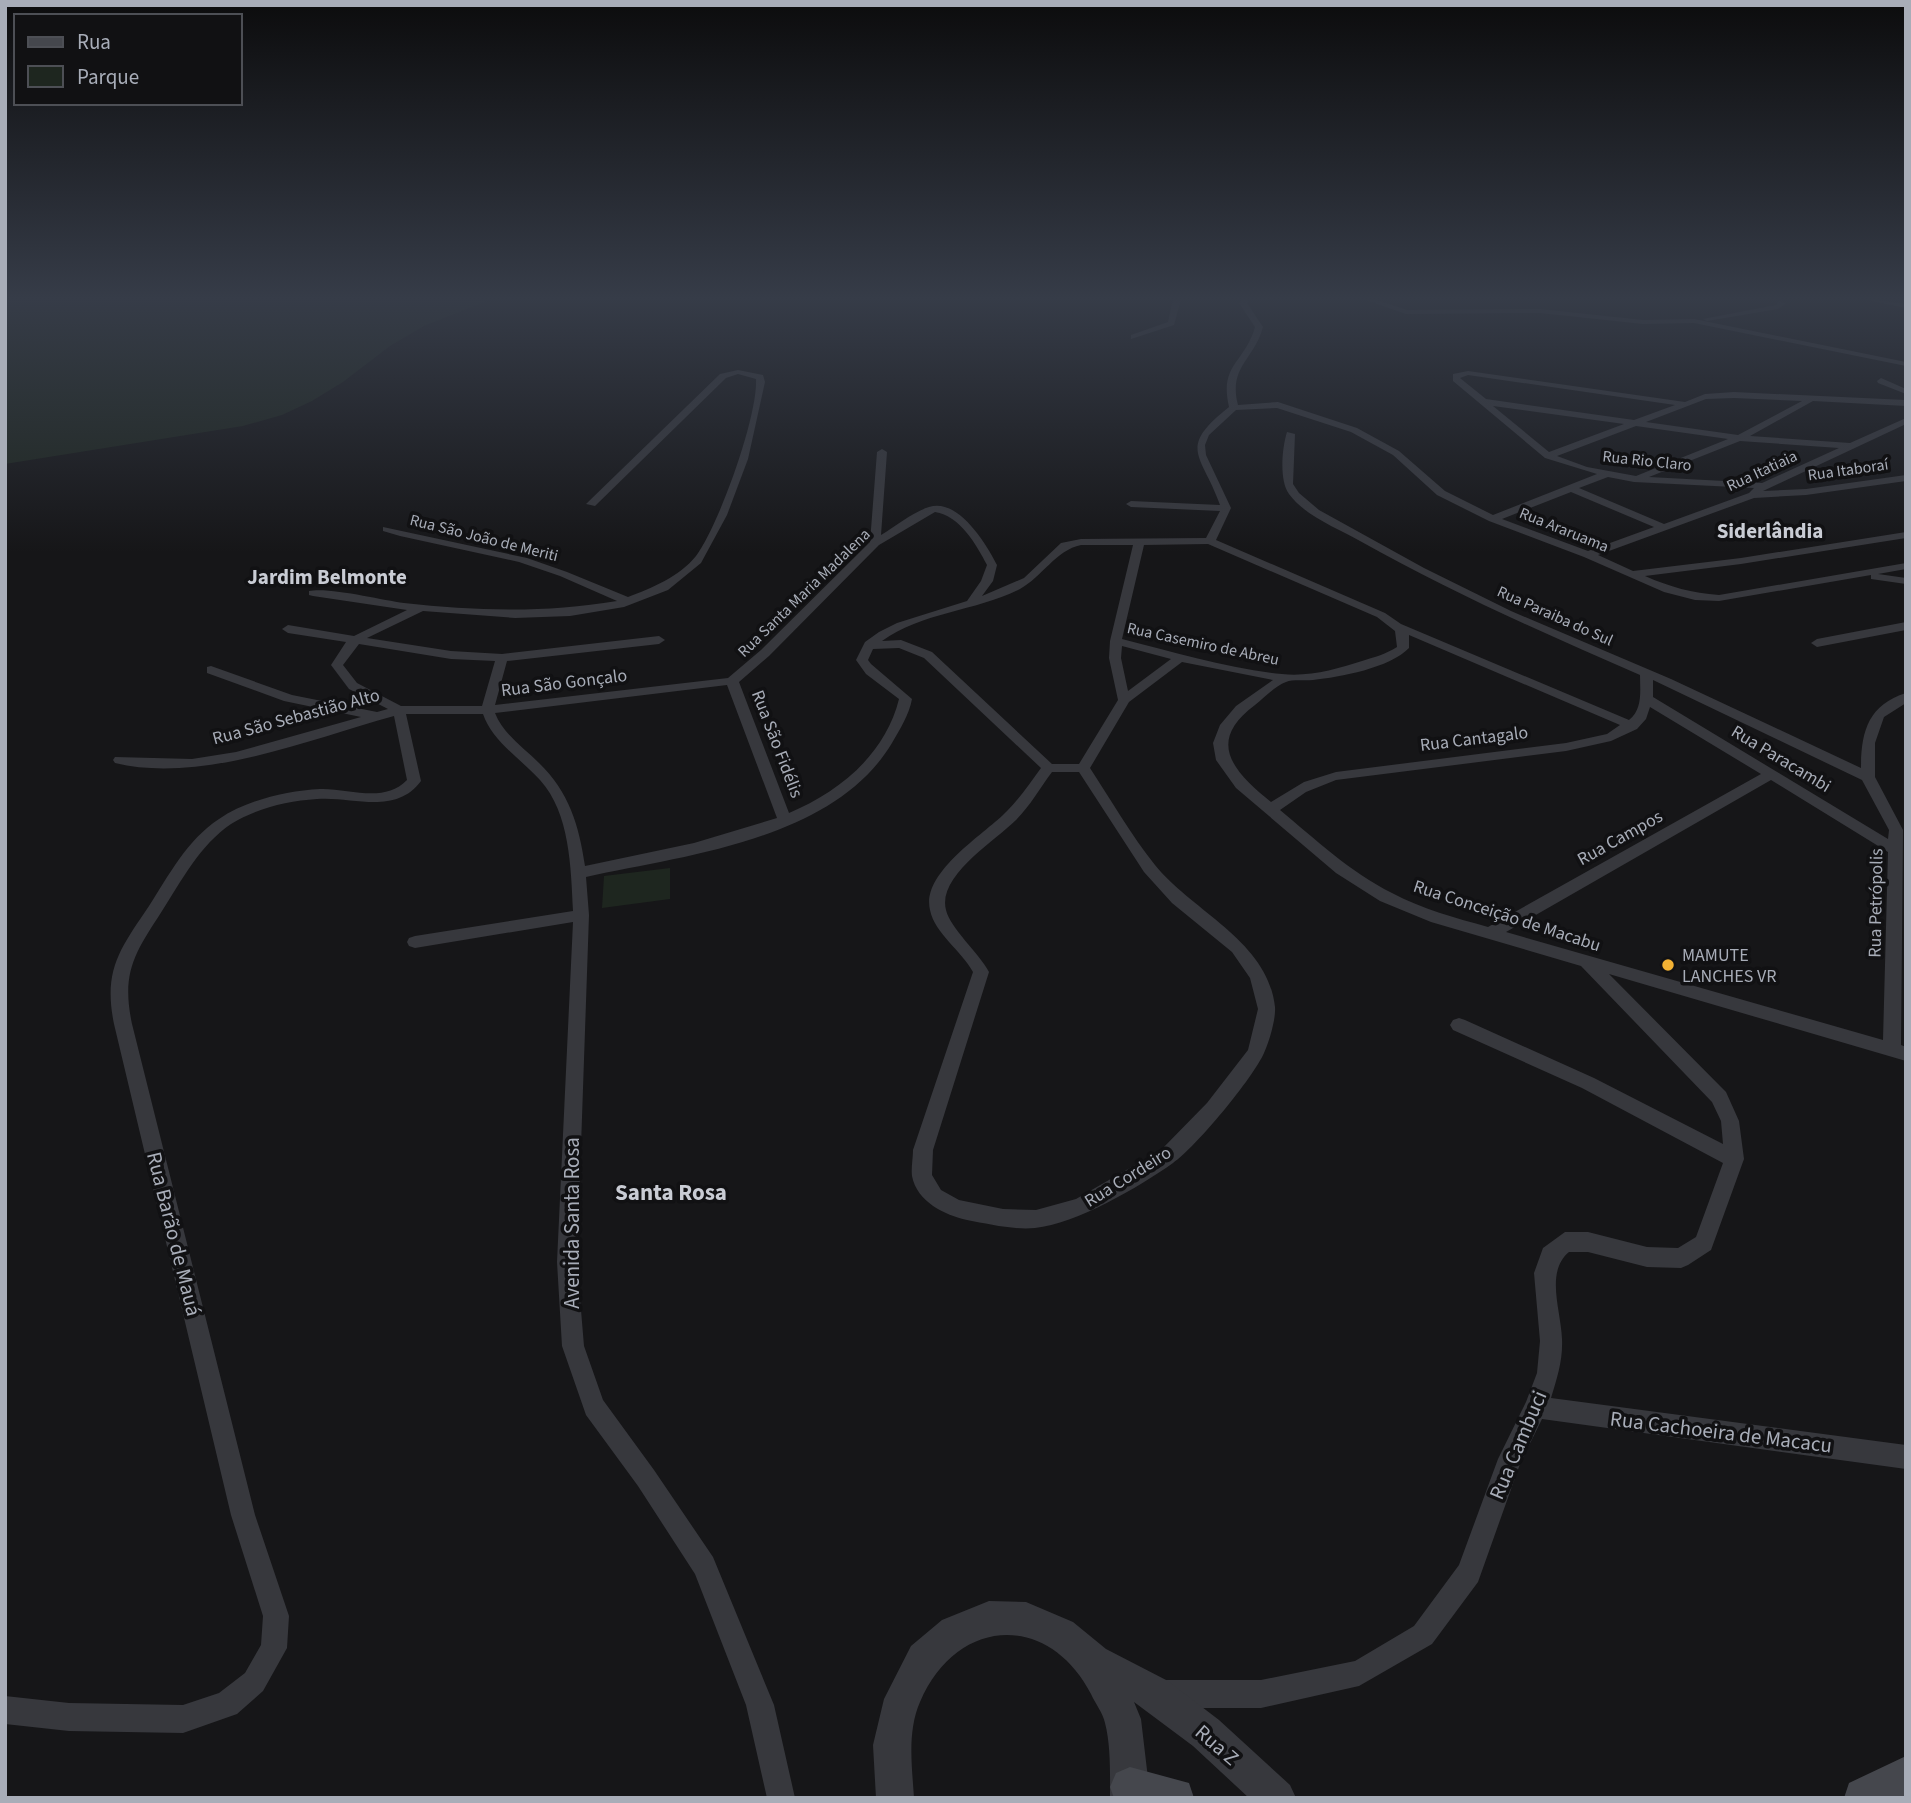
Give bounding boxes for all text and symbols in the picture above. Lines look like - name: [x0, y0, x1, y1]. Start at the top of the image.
- legend: [14, 14, 242, 105]
- text: Rua: [77, 27, 111, 57]
- text: Parque: [77, 62, 139, 92]
- street label: Rua Rio Claro: [1601, 445, 1693, 477]
- street label: Rua Itatiaia: [1723, 445, 1801, 497]
- street label: Rua Itaboraí: [1806, 453, 1891, 487]
- street label: Rua Araruama: [1516, 502, 1612, 558]
- street label: Rua São João de Meriti: [408, 509, 560, 567]
- district label: Siderlândia: [1717, 516, 1823, 546]
- street label: Rua Santa Maria Madalena: [733, 524, 875, 662]
- district label: Jardim Belmonte: [247, 562, 407, 592]
- street label: Rua Paraiba do Sul: [1494, 581, 1616, 651]
- street label: Rua Casemiro de Abreu: [1125, 617, 1281, 671]
- street label: Rua São Gonçalo: [499, 663, 629, 703]
- street label: Rua São Sebastião Alto: [210, 683, 382, 751]
- street label: Rua São Fidélis: [745, 687, 809, 801]
- street label: Rua Paracambi: [1726, 719, 1836, 799]
- street label: Rua Cantagalo: [1418, 720, 1530, 758]
- street label: Rua Campos: [1573, 804, 1667, 872]
- street label: Rua Petrópolis: [1863, 848, 1889, 958]
- street label: Rua Conceição de Macabu: [1410, 874, 1604, 958]
- place label: MAMUTE LANCHES VR: [1682, 943, 1776, 989]
- marker: MAMUTE LANCHES VR: [1660, 957, 1676, 973]
- street label: Avenida Santa Rosa: [557, 1137, 587, 1309]
- street label: Rua Cordeiro: [1080, 1140, 1176, 1214]
- street label: Rua Barão de Mauá: [139, 1149, 209, 1319]
- district label: Santa Rosa: [615, 1176, 727, 1209]
- street label: Rua Cambuci: [1482, 1386, 1554, 1504]
- street label: Rua Cachoeira de Macacu: [1608, 1404, 1834, 1460]
- street label: Rua Z: [1188, 1717, 1246, 1773]

